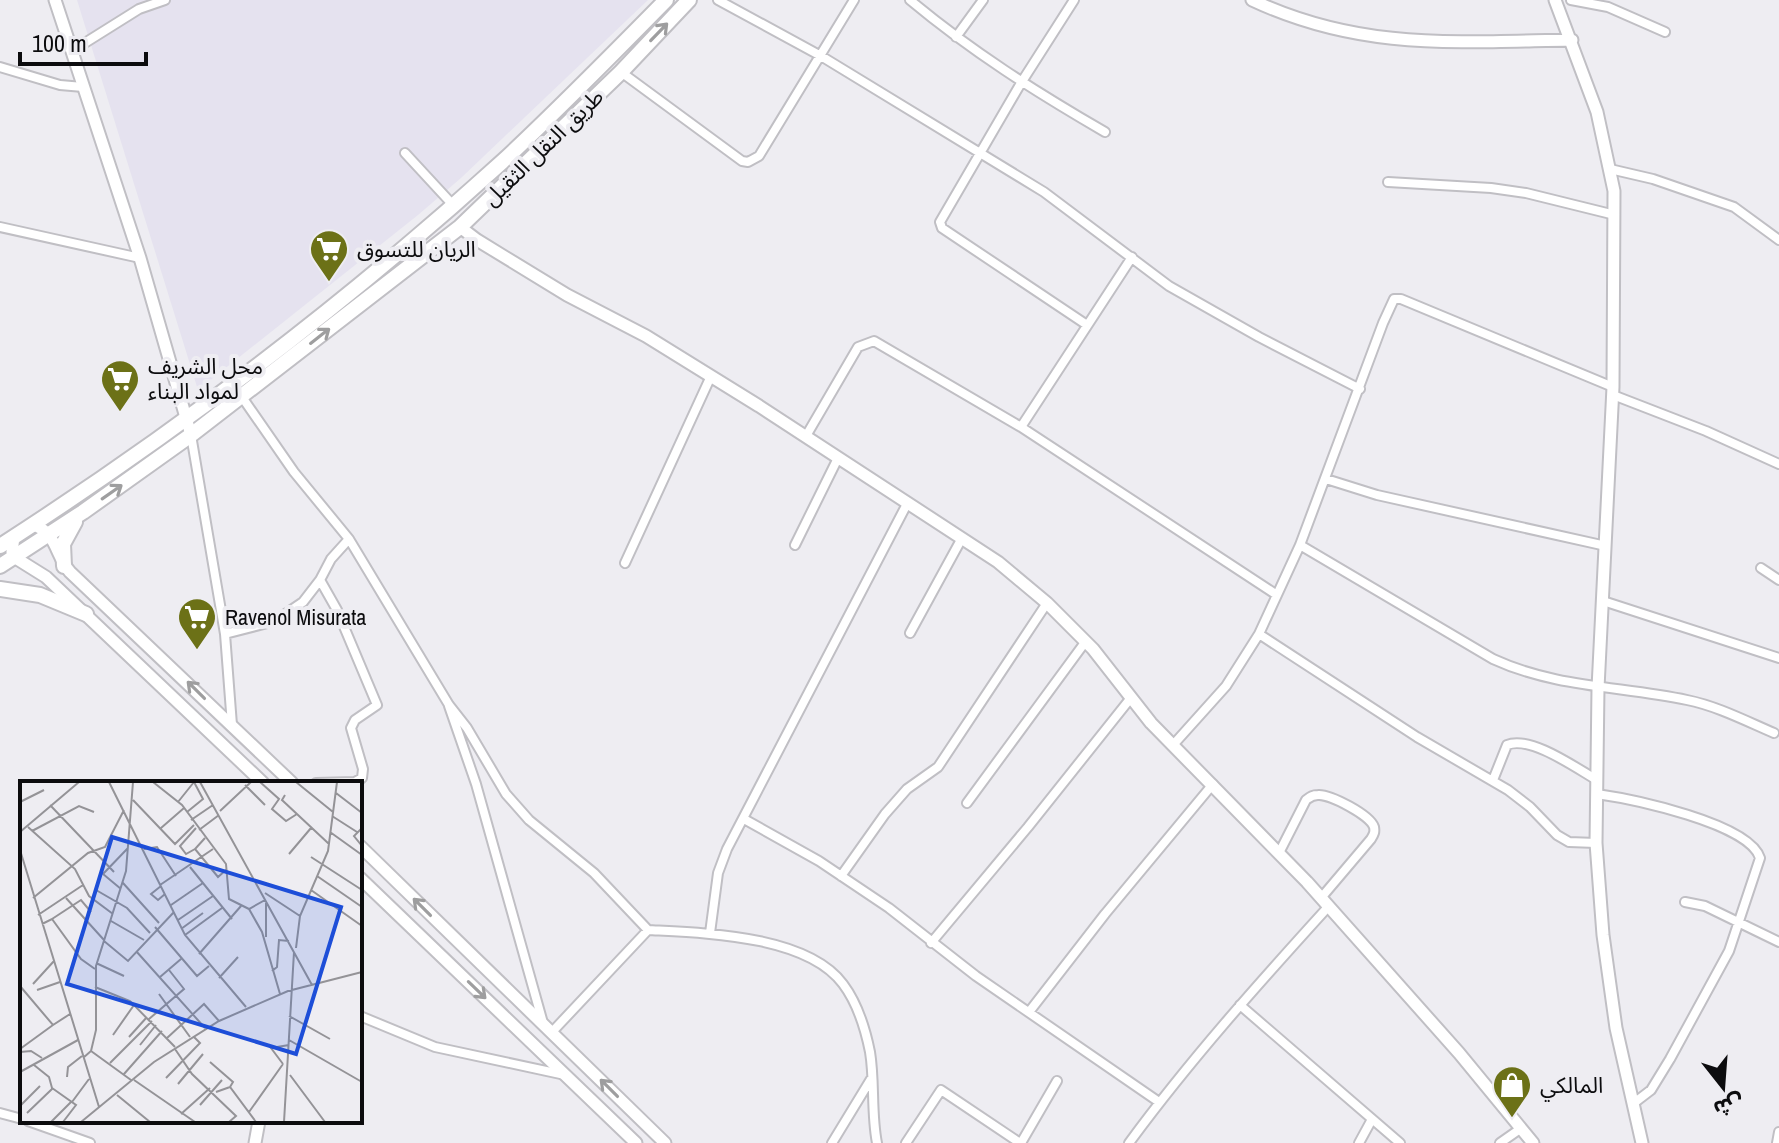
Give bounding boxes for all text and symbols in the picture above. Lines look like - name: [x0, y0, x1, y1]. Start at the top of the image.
- scale bar: [20, 16, 146, 66]
- one-way arrow: [649, 22, 668, 42]
- text: 100 m: [32, 27, 87, 59]
- street label: طريق النقل الثقيل: [476, 82, 610, 212]
- supermarket icon: الريان للتسوق: [308, 228, 350, 283]
- place label: الريان للتسوق: [357, 234, 476, 264]
- one-way arrow: [309, 328, 330, 345]
- place label: محل الشريف لمواد البناء: [148, 351, 263, 406]
- supermarket icon: محل الشريف لمواد البناء: [99, 358, 141, 413]
- one-way arrow: [100, 483, 122, 500]
- supermarket icon: Ravenol Misurata: [176, 596, 218, 651]
- place label: Ravenol Misurata: [225, 602, 366, 632]
- one-way arrow: [186, 680, 205, 700]
- inset map: [20, 781, 362, 1123]
- one-way arrow: [412, 898, 432, 917]
- one-way arrow: [467, 981, 487, 1000]
- north arrow: [1683, 1047, 1763, 1127]
- shop icon: المالكي: [1491, 1064, 1533, 1119]
- place label: المالكي: [1540, 1070, 1603, 1102]
- one-way arrow: [600, 1079, 619, 1098]
- text: ش: [1710, 1087, 1748, 1125]

